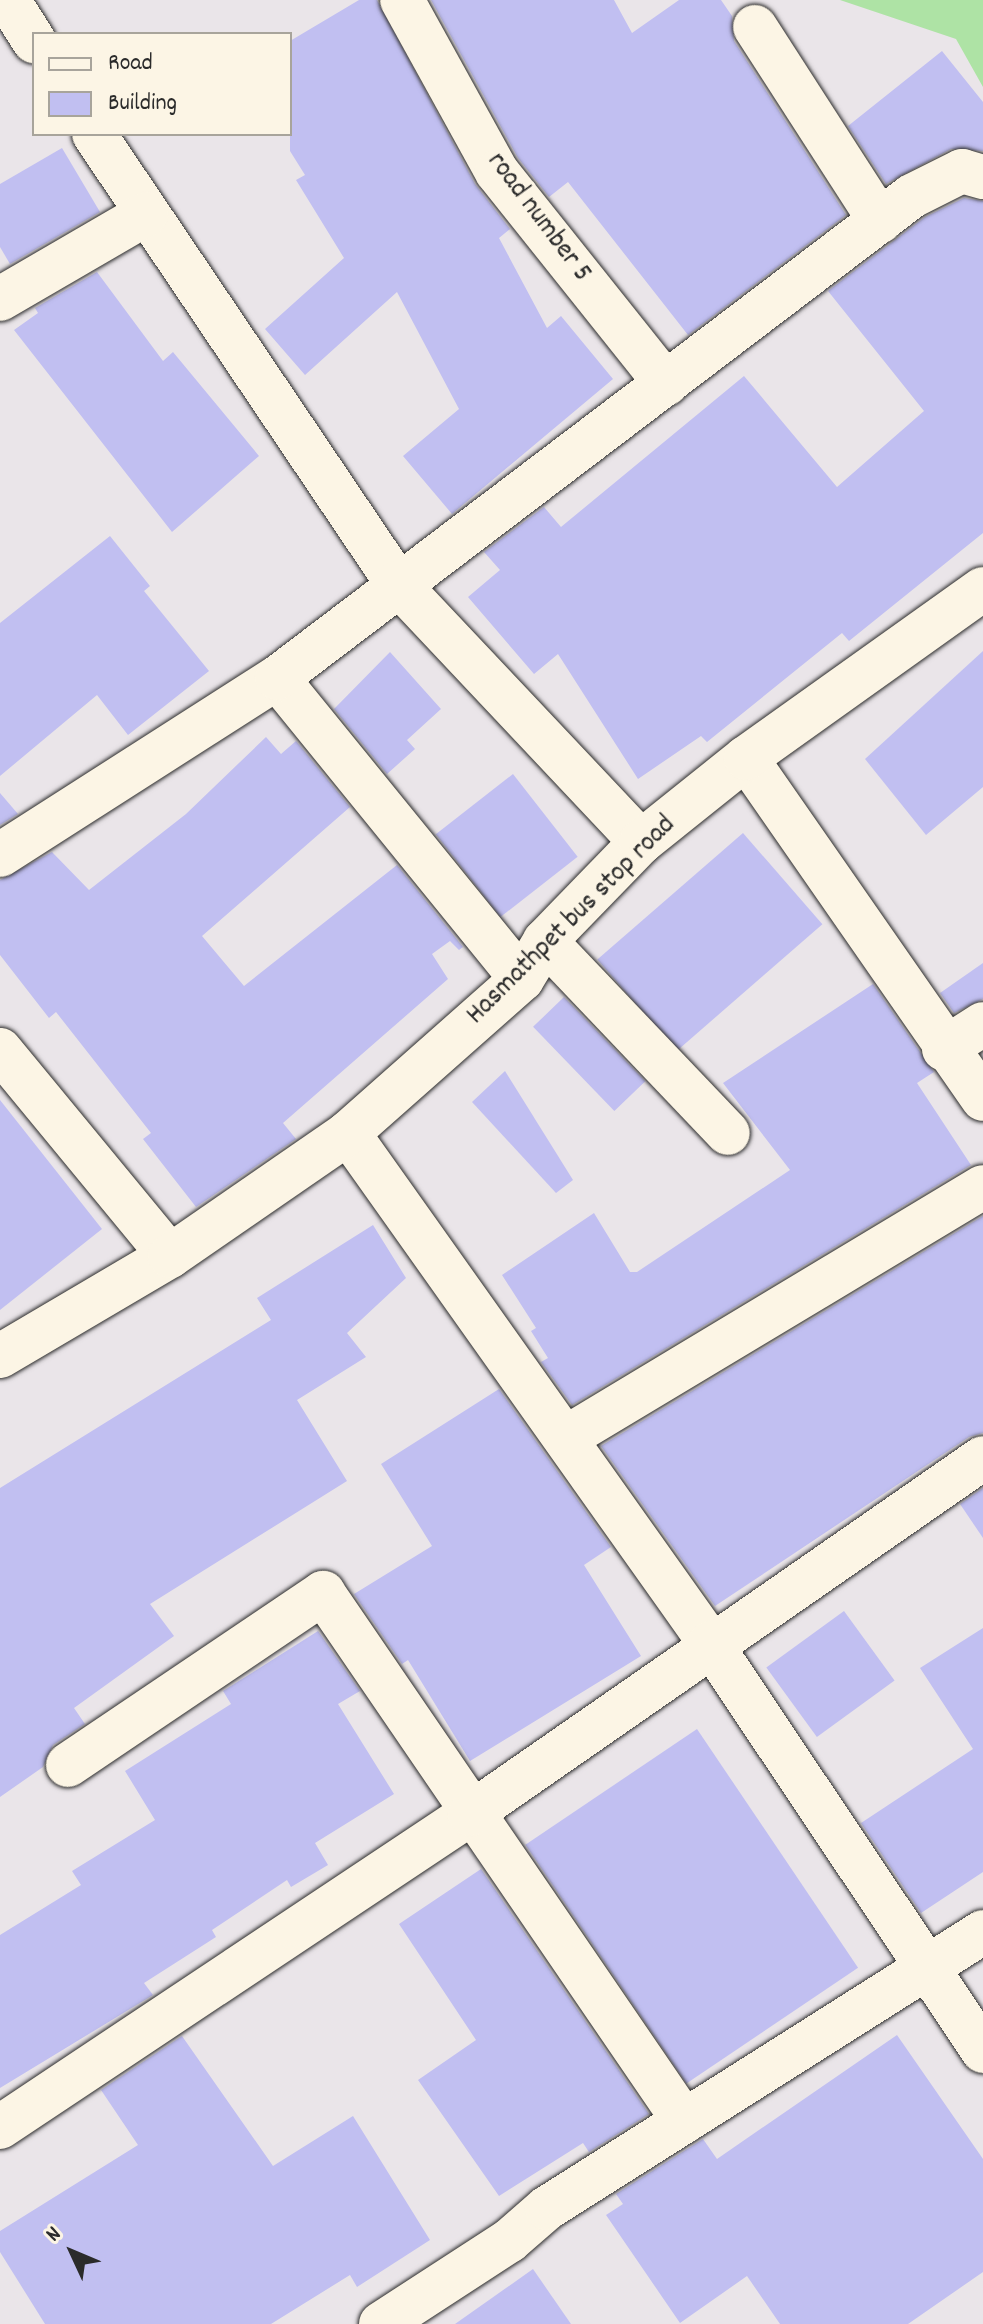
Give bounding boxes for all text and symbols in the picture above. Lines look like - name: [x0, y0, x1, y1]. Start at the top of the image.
- legend: [32, 32, 292, 136]
- text: Road: [108, 47, 153, 81]
- text: Building: [108, 87, 177, 121]
- street label: road number 5: [478, 146, 598, 290]
- street label: Hasmathpet bus stop road: [460, 809, 684, 1033]
- north arrow: [32, 2212, 112, 2292]
- text: N: [39, 2220, 69, 2250]

